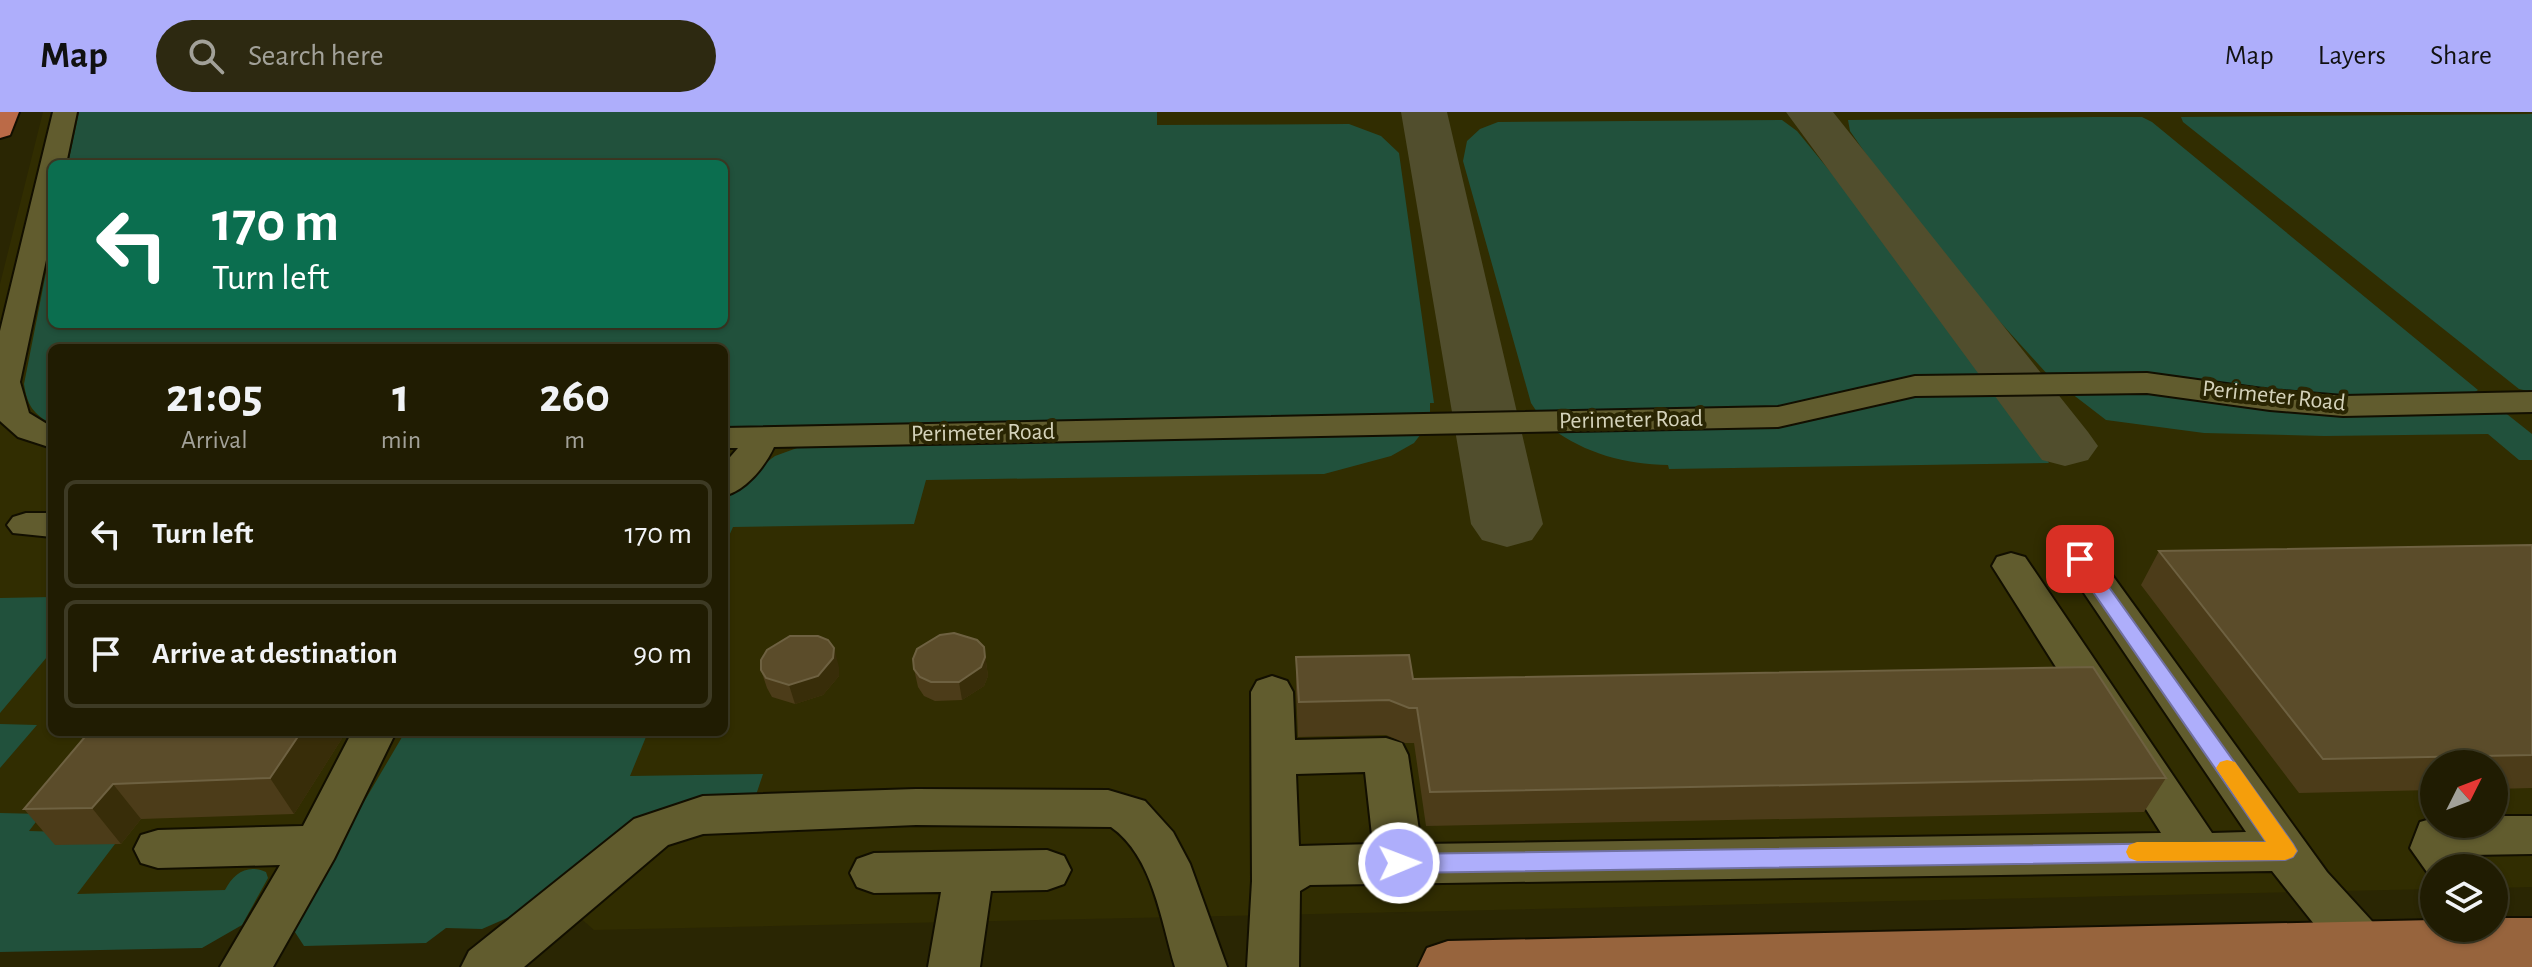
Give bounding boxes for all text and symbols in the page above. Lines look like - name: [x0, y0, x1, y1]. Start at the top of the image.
- search box: [156, 20, 716, 92]
- icon: search: [184, 34, 228, 78]
- text: Map: [40, 37, 108, 75]
- text: Search here: [248, 41, 384, 71]
- text: Map: [2225, 42, 2274, 70]
- text: Layers: [2318, 42, 2386, 70]
- text: Share: [2430, 42, 2492, 70]
- icon: left: [80, 192, 184, 296]
- text: 170 m: [212, 195, 339, 251]
- text: Turn left: [212, 260, 329, 296]
- text: 21:05: [166, 373, 263, 421]
- text: 1: [392, 373, 410, 421]
- text: 260: [539, 373, 610, 421]
- street label: Perimeter Road: [2201, 377, 2347, 415]
- street label: Perimeter Road: [1559, 407, 1703, 433]
- street label: Perimeter Road: [911, 420, 1055, 446]
- text: Arrival: [181, 427, 248, 453]
- text: min: [381, 427, 421, 453]
- text: m: [564, 427, 585, 453]
- icon: left: [84, 512, 128, 556]
- text: Turn left: [152, 519, 253, 549]
- text: 170 m: [624, 519, 692, 549]
- pin: [2046, 525, 2114, 593]
- icon: arrive: [2058, 537, 2102, 581]
- icon: arrive: [84, 632, 128, 676]
- text: Arrive at destination: [152, 639, 398, 669]
- text: 90 m: [633, 639, 692, 669]
- north arrow: [2420, 750, 2508, 838]
- map controls: [2420, 750, 2508, 942]
- position arrow: [1357, 821, 1441, 905]
- button: layers: [2420, 854, 2508, 942]

